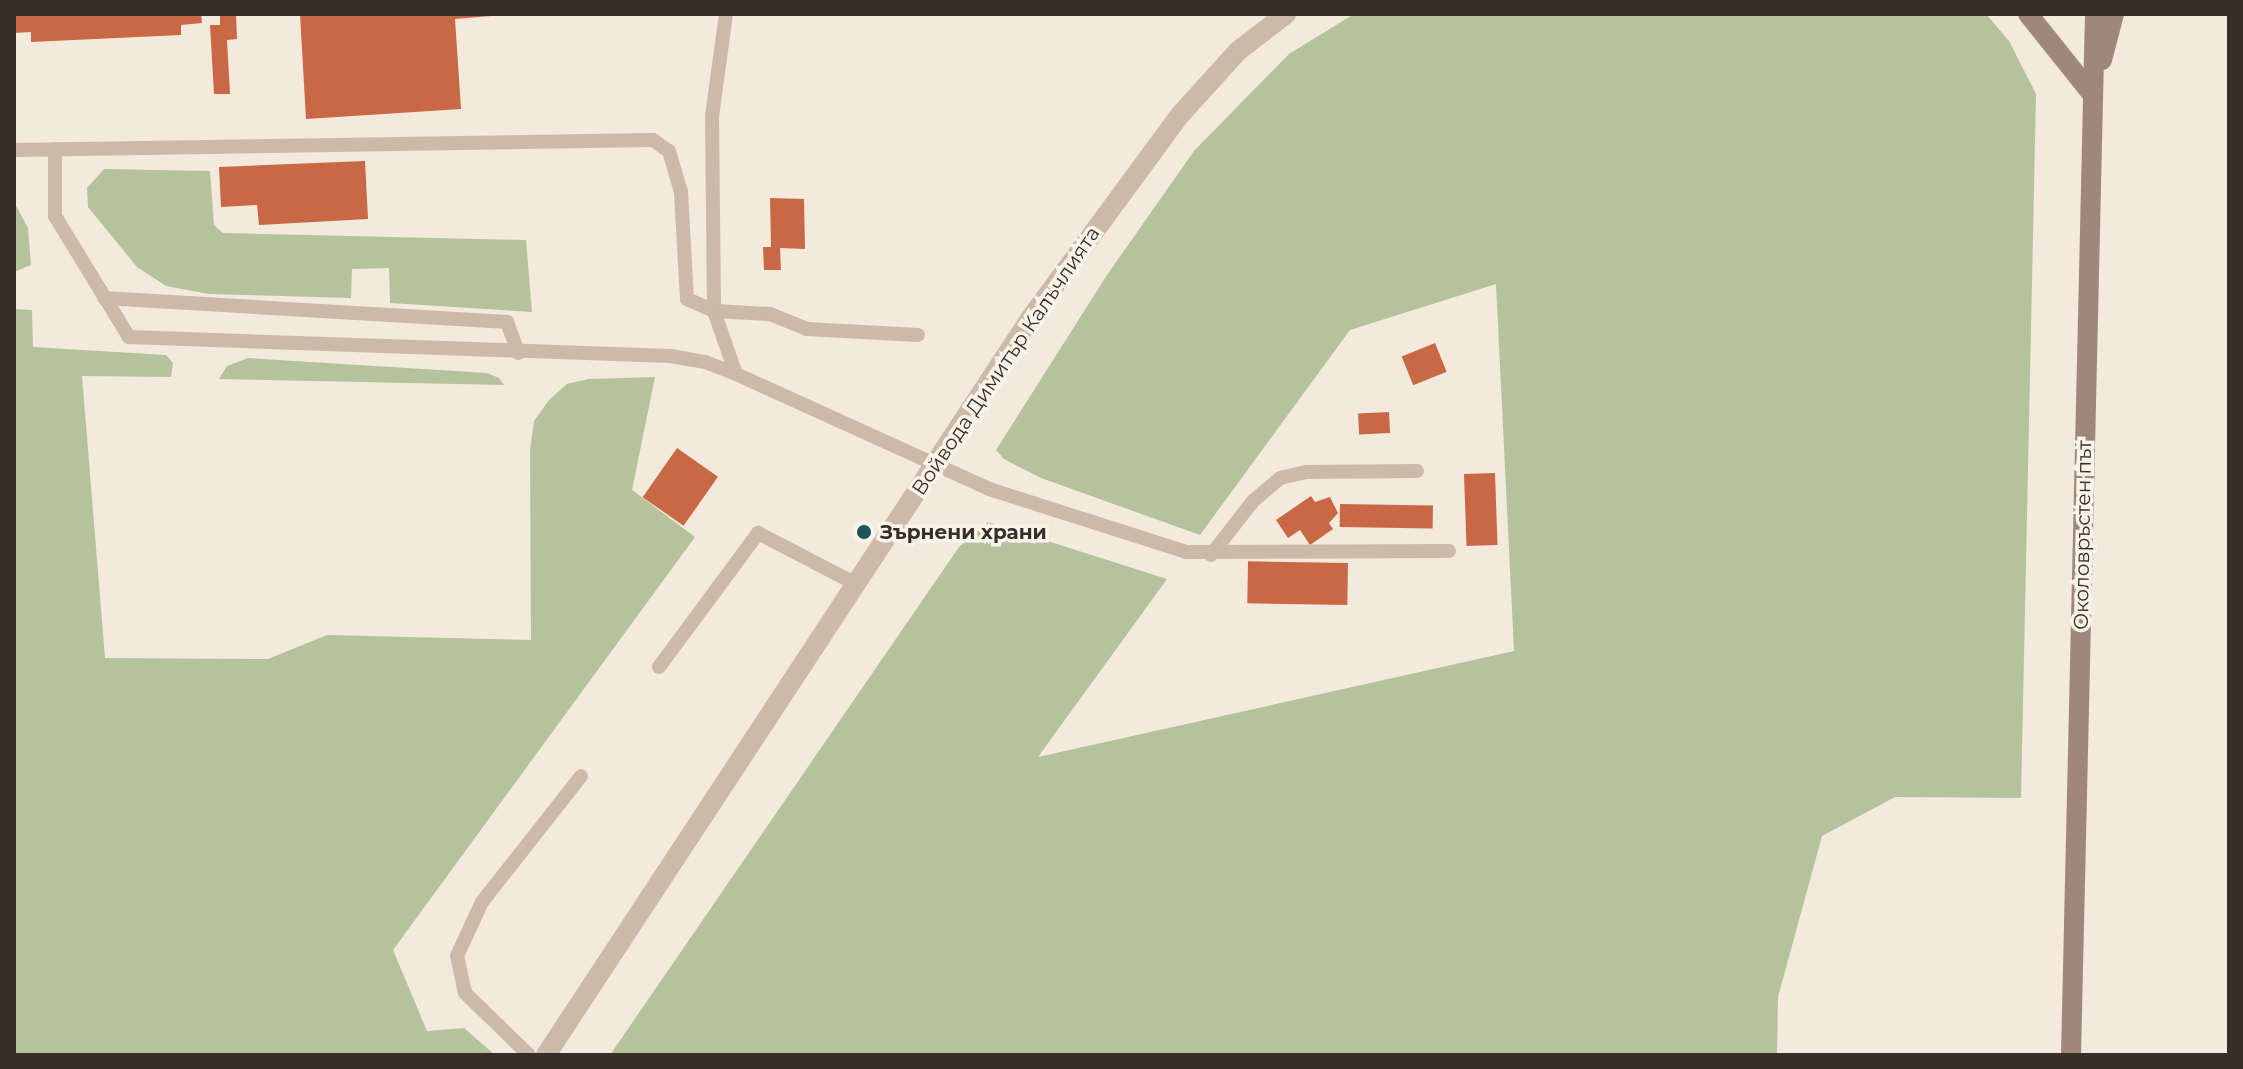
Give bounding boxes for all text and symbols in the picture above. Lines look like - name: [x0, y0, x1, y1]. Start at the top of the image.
- street label: Войвода Димитър Калъчлията: [907, 222, 1105, 500]
- street label: Околовръстен път: [2069, 440, 2097, 630]
- place label: Зърнени храни: [880, 520, 1047, 544]
- marker: Зърнени храни: [855, 523, 873, 541]

